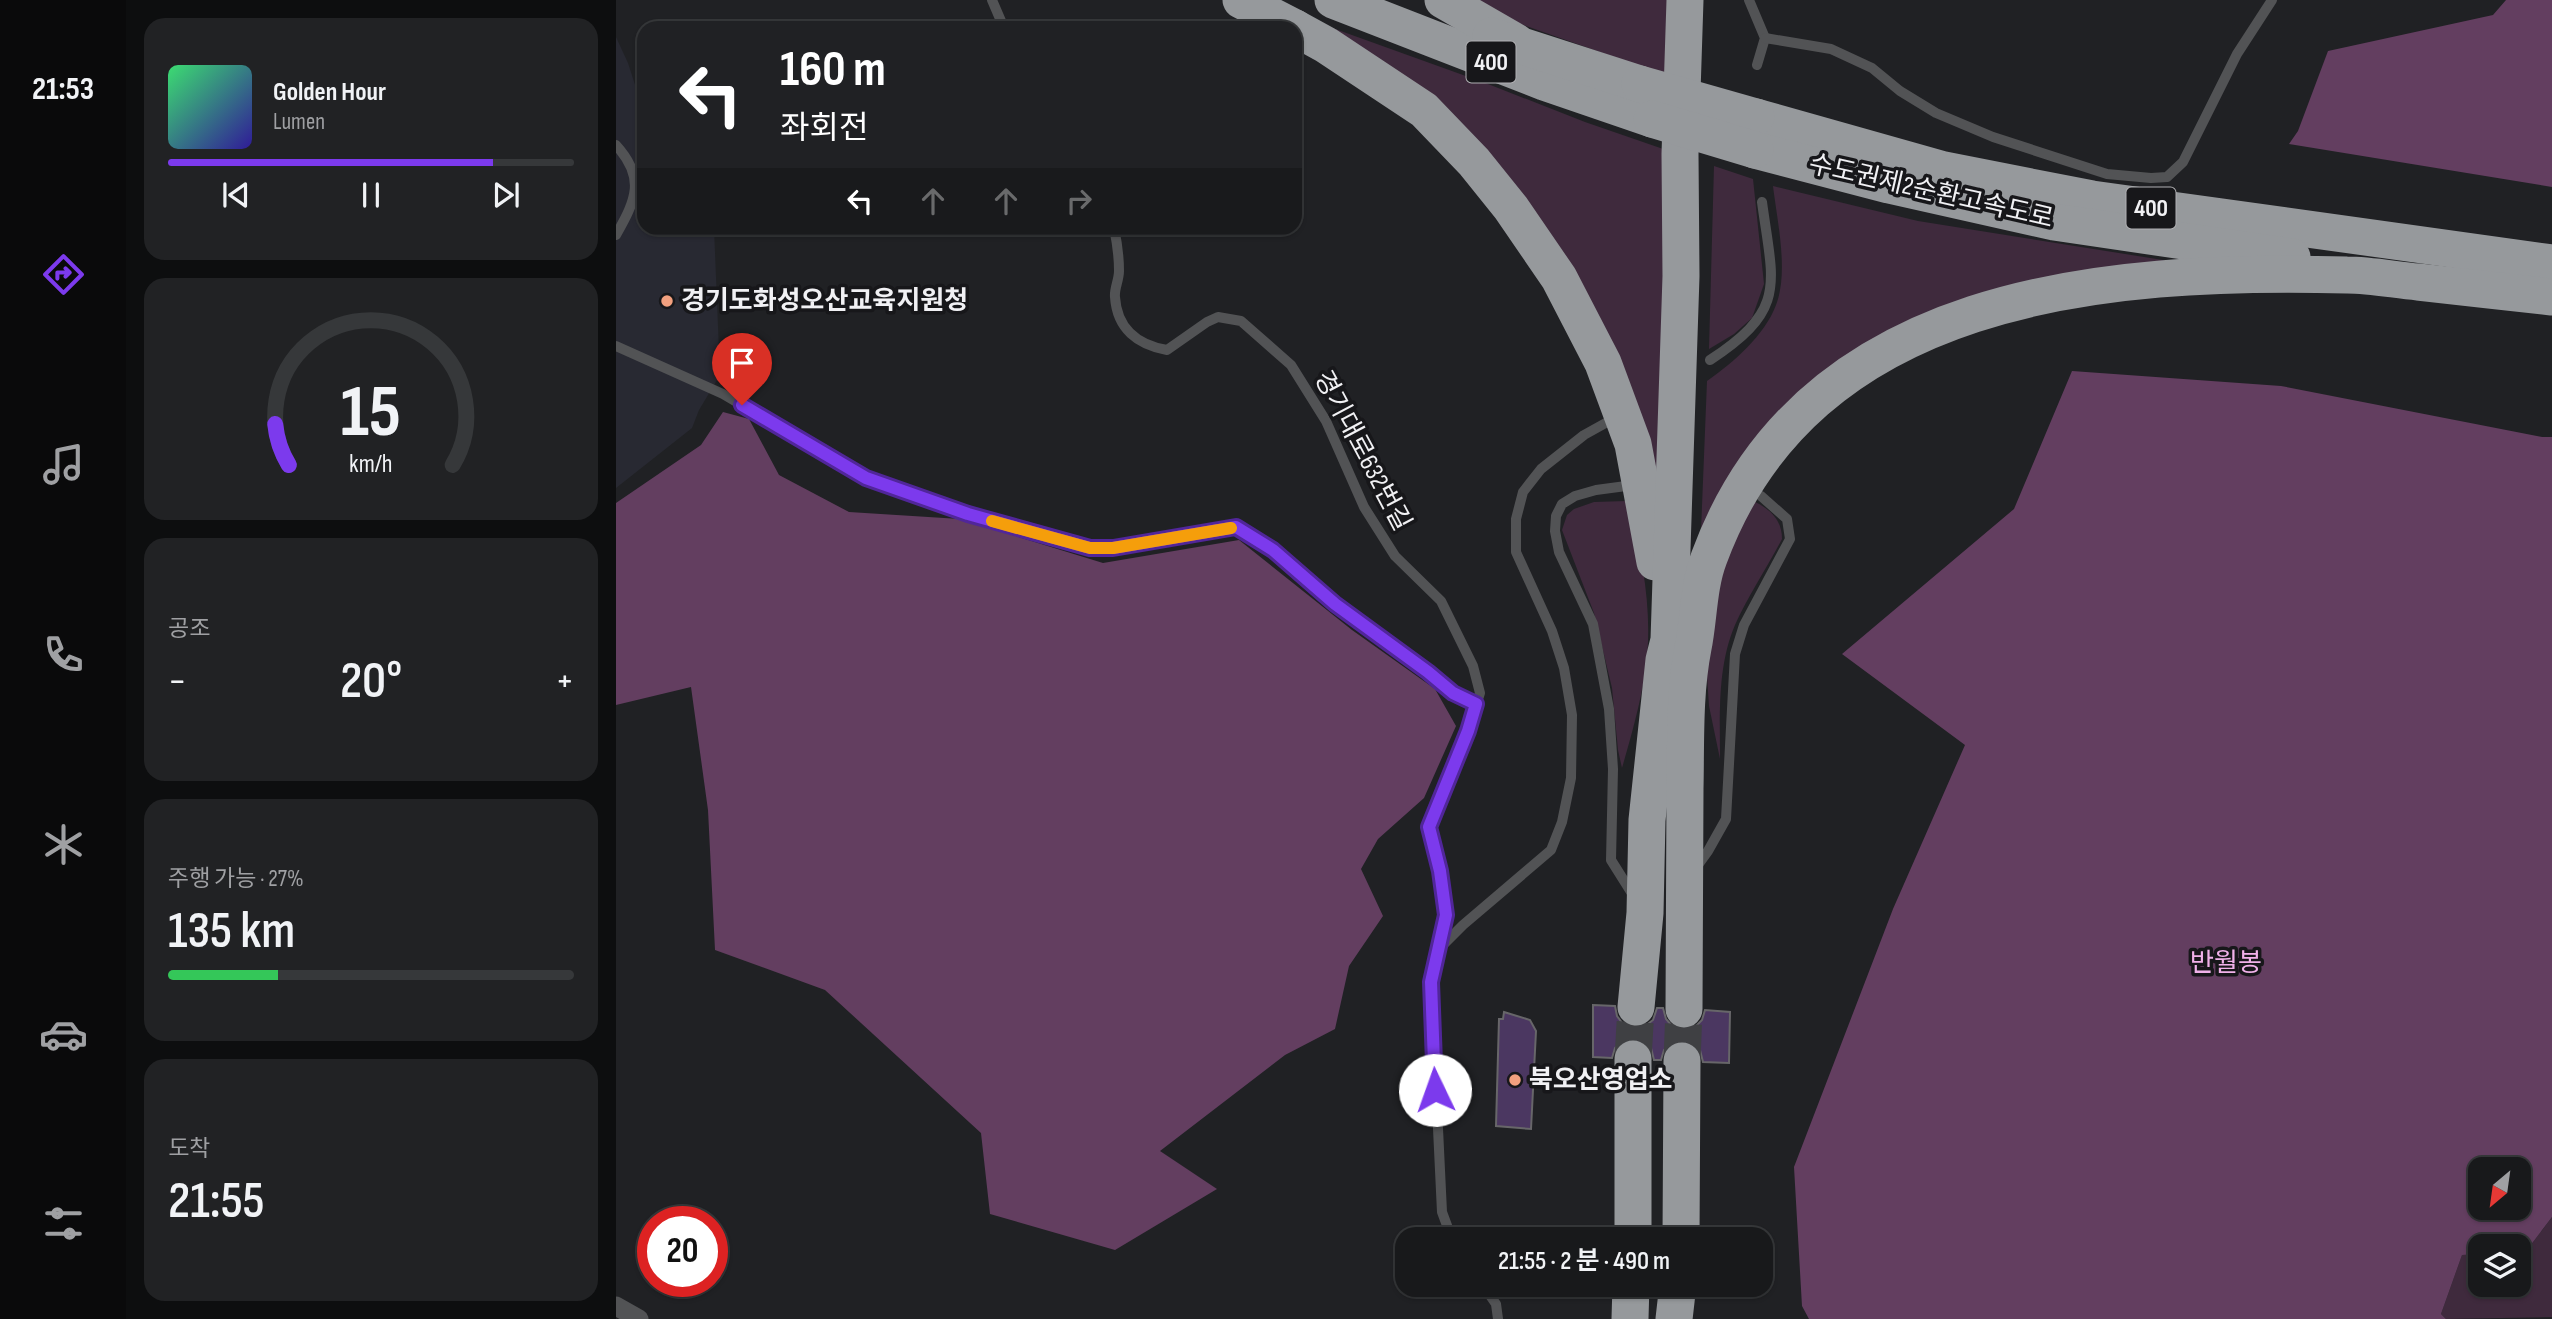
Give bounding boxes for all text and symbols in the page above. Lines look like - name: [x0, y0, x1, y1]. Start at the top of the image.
- text: 160 m: [780, 41, 886, 100]
- road number: 400: [1466, 42, 1516, 82]
- icon: left: [665, 49, 756, 140]
- text: 21:53: [32, 70, 94, 109]
- text: Golden Hour: [273, 77, 386, 108]
- text: Lumen: [273, 108, 325, 136]
- text: 좌회전: [780, 109, 868, 148]
- street label: 수도권제2순환고속도로: [1806, 149, 2056, 235]
- icon: previous: [217, 176, 255, 214]
- icon: pause: [352, 176, 390, 214]
- icon: next: [487, 176, 525, 214]
- icon: left: [841, 182, 879, 220]
- icon: ahead: [914, 182, 952, 220]
- icon: ahead: [987, 182, 1025, 220]
- icon: right: [1060, 182, 1098, 220]
- road number: 400: [2126, 188, 2176, 229]
- icon: directions: [39, 250, 88, 299]
- place label: 경기도화성오산교육지원청: [681, 286, 968, 317]
- marker: 경기도화성오산교육지원청: [659, 293, 675, 309]
- pin: [712, 333, 772, 405]
- icon: arrive: [723, 344, 761, 382]
- street label: 경기대로632번길: [1307, 366, 1417, 536]
- text: 15: [341, 370, 401, 458]
- icon: music: [39, 440, 88, 489]
- text: km/h: [349, 449, 393, 480]
- text: 공조: [168, 615, 210, 643]
- icon: phone: [39, 630, 88, 679]
- text: 20°: [340, 650, 402, 713]
- text: −: [168, 659, 187, 704]
- text: +: [555, 659, 574, 704]
- icon: climate: [39, 820, 88, 869]
- text: 주행 가능 · 27%: [168, 865, 304, 893]
- text: 135 km: [168, 900, 295, 963]
- park label: 반월봉: [2190, 948, 2262, 979]
- icon: car: [39, 1010, 88, 1059]
- position arrow: [1398, 1053, 1472, 1127]
- place label: 북오산영업소: [1529, 1065, 1673, 1096]
- marker: 북오산영업소: [1507, 1072, 1523, 1088]
- text: 도착: [168, 1135, 210, 1163]
- north arrow: [2468, 1157, 2530, 1220]
- map controls: [2468, 1157, 2531, 1297]
- text: 21:55: [168, 1170, 265, 1233]
- icon: filters: [39, 1199, 88, 1248]
- speed limit sign: 20: [637, 1206, 728, 1297]
- button: layers: [2468, 1234, 2531, 1297]
- text: 21:55 · 2 분 · 490 m: [1498, 1246, 1670, 1277]

